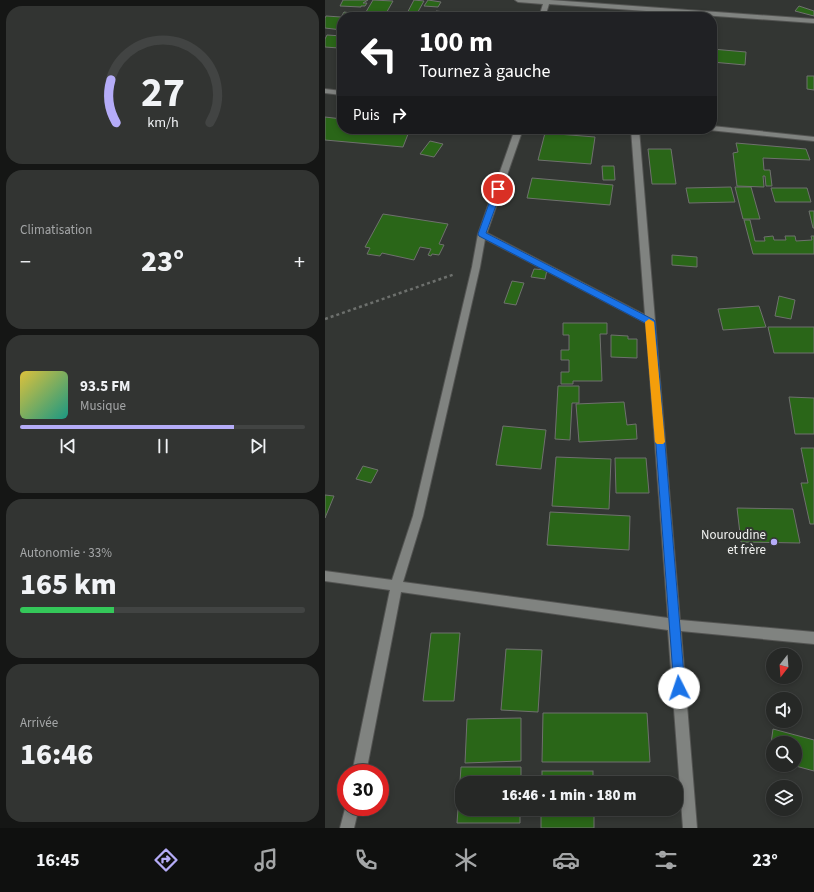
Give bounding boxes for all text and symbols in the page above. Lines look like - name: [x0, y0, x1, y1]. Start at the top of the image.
- text: 100 m: [419, 22, 493, 62]
- icon: left: [353, 28, 405, 80]
- text: Tournez à gauche: [419, 59, 551, 84]
- text: 27: [141, 63, 184, 123]
- icon: right: [388, 104, 410, 126]
- text: Puis: [353, 105, 380, 126]
- text: km/h: [147, 112, 178, 133]
- pin: [481, 172, 515, 206]
- icon: arrive: [487, 178, 509, 200]
- text: Climatisation: [20, 221, 92, 239]
- text: 23°: [141, 240, 184, 283]
- text: −: [20, 246, 31, 278]
- text: +: [294, 246, 305, 278]
- text: 93.5 FM: [80, 376, 131, 397]
- text: Musique: [80, 397, 126, 415]
- icon: previous: [57, 435, 79, 457]
- icon: pause: [152, 435, 174, 457]
- icon: next: [247, 435, 269, 457]
- place label: Nouroudine et frère: [701, 526, 766, 559]
- marker: Nouroudine et frère: [769, 537, 779, 547]
- text: Autonomie · 33%: [20, 544, 112, 562]
- text: 165 km: [20, 563, 117, 606]
- north arrow: [766, 648, 802, 684]
- map controls: [766, 648, 802, 816]
- position arrow: [658, 667, 700, 709]
- button: sound: [766, 692, 802, 728]
- text: Arrivée: [20, 714, 58, 732]
- text: 16:46: [20, 733, 93, 776]
- button: search: [766, 736, 802, 772]
- speed limit sign: 30: [337, 764, 389, 816]
- button: layers: [766, 780, 802, 816]
- text: 16:46 · 1 min · 180 m: [502, 785, 636, 806]
- icon: directions: [152, 846, 180, 874]
- icon: music: [252, 846, 280, 874]
- icon: phone: [352, 846, 380, 874]
- icon: climate: [452, 846, 480, 874]
- icon: car: [552, 846, 580, 874]
- icon: filters: [652, 846, 680, 874]
- text: 16:45: [36, 848, 79, 873]
- text: 23°: [752, 848, 778, 873]

